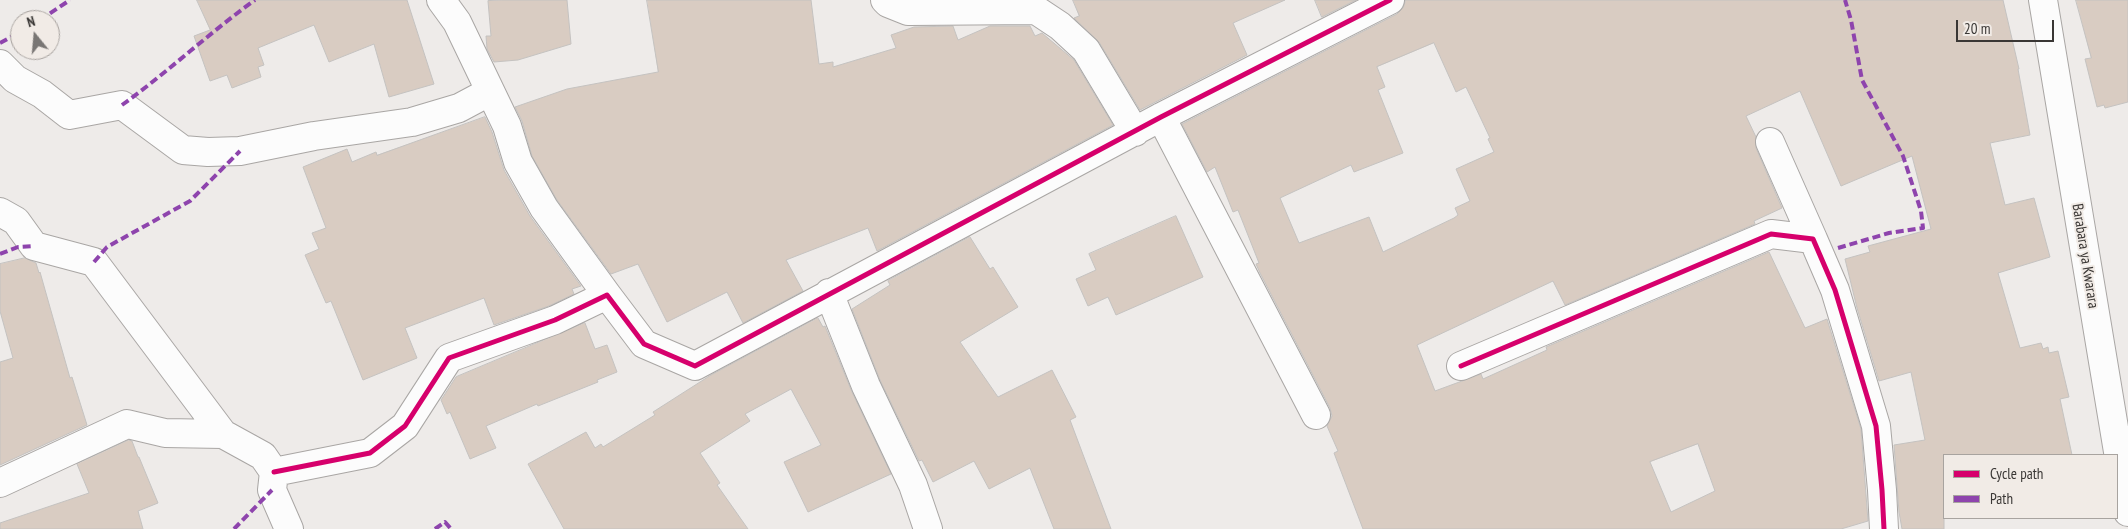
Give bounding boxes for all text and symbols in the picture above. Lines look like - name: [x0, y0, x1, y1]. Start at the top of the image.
- north arrow: [10, 10, 60, 60]
- scale bar: [1958, 10, 2056, 42]
- text: N: [25, 12, 37, 31]
- text: 20 m: [1964, 19, 1990, 38]
- street label: Barabara ya Kwarara: [2068, 202, 2102, 310]
- legend: [1943, 454, 2118, 519]
- text: Cycle path: [1990, 464, 2043, 483]
- text: Path: [1990, 489, 2013, 508]

